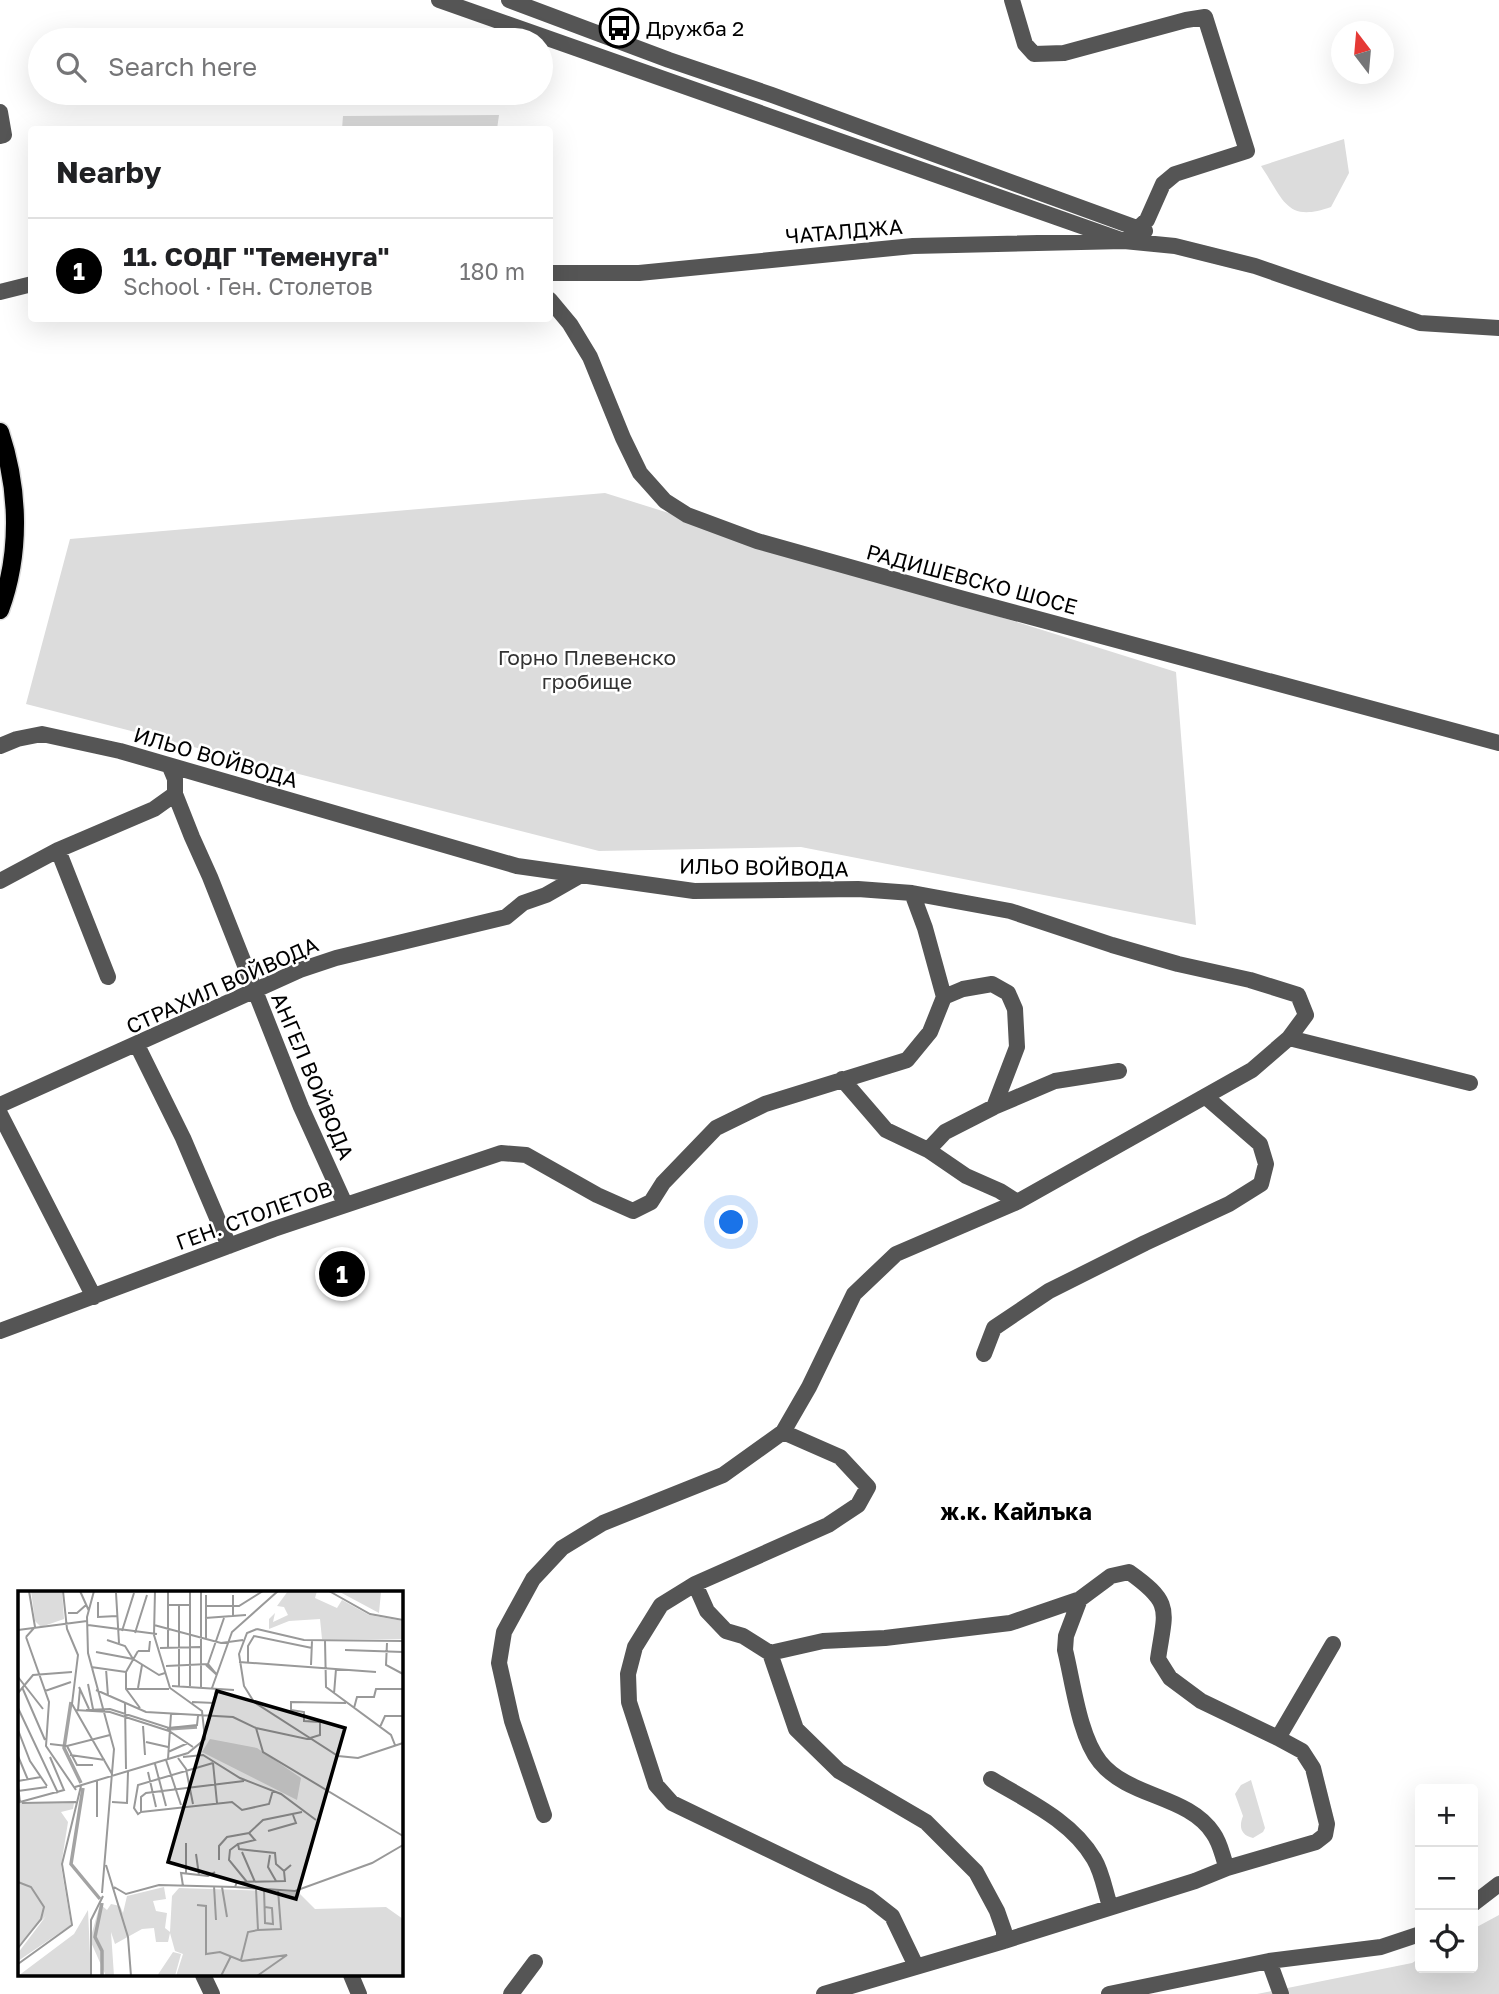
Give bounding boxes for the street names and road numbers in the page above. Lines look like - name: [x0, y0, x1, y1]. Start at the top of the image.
- street label: ЧАТАЛДЖА: [784, 213, 904, 249]
- street label: РАДИШЕВСКО ШОСЕ: [864, 538, 1080, 620]
- street label: ИЛЬО ВОЙВОДА: [131, 721, 301, 793]
- street label: ИЛЬО ВОЙВОДА: [679, 853, 849, 881]
- street label: СТРАХИЛ ВОЙВОДА: [122, 931, 322, 1039]
- street label: АНГЕЛ ВОЙВОДА: [266, 989, 360, 1163]
- street label: ГЕН. СТОЛЕТОВ: [172, 1175, 336, 1255]

